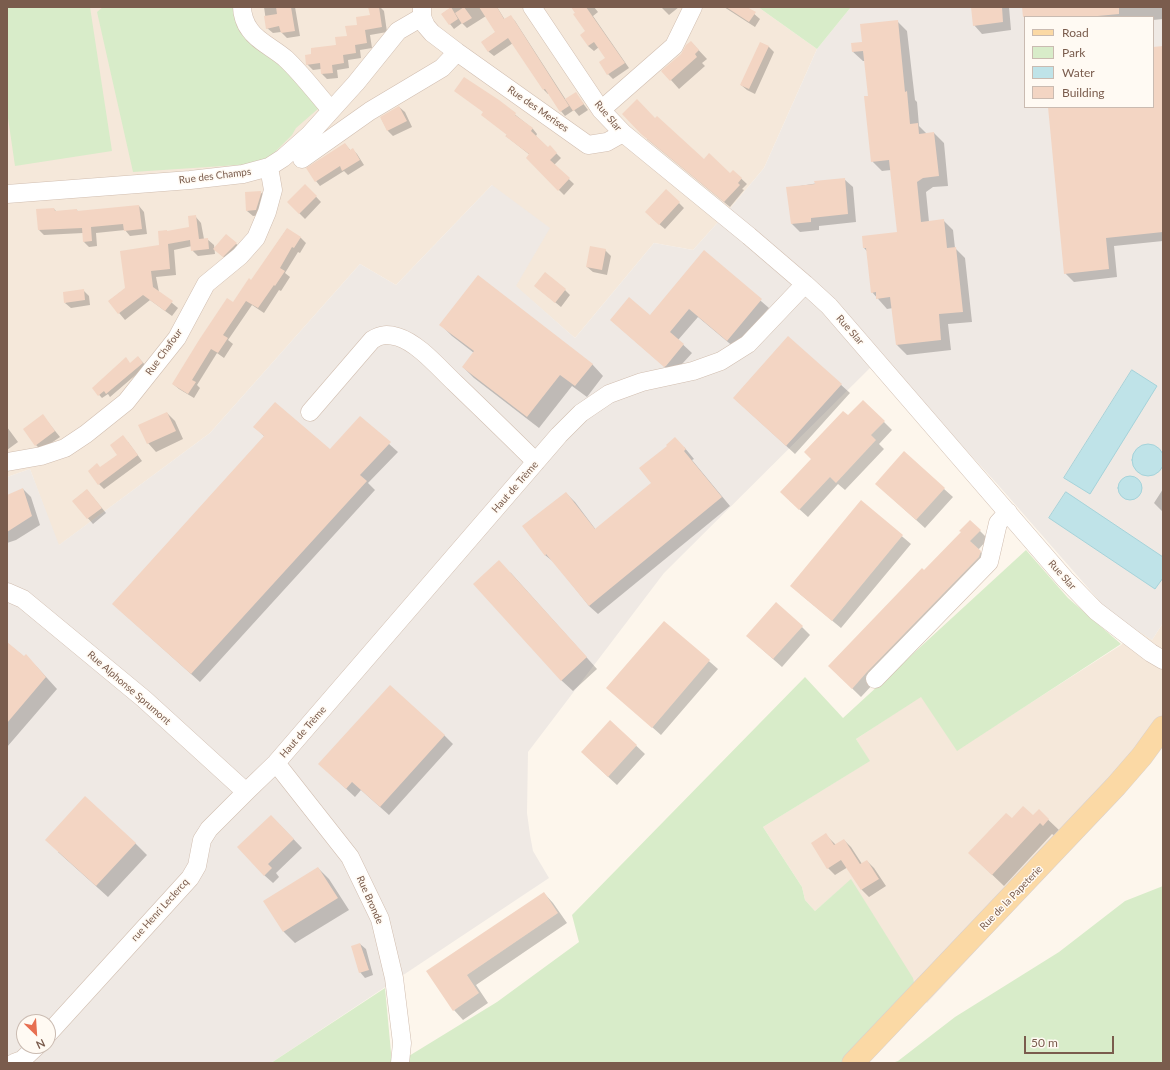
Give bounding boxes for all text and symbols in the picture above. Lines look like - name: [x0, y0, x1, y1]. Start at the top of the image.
- legend: [1024, 16, 1154, 108]
- text: Road: [1062, 25, 1089, 40]
- text: Park: [1062, 45, 1085, 60]
- text: Water: [1062, 65, 1095, 80]
- street label: Rue des Merises: [505, 84, 571, 134]
- text: Building: [1062, 85, 1105, 100]
- street label: Rue Slar: [592, 98, 624, 134]
- street label: Rue des Champs: [178, 166, 252, 186]
- street label: Rue Slar: [834, 313, 866, 347]
- street label: Rue Chafour: [143, 326, 185, 378]
- street label: Haut de Trème: [489, 459, 541, 515]
- street label: Rue Slar: [1046, 558, 1078, 592]
- street label: Rue Alphonse Sprumont: [85, 649, 173, 727]
- street label: Haut de Trème: [277, 704, 329, 760]
- street label: Rue de la Papeterie: [977, 863, 1045, 933]
- street label: Rue Bronde: [354, 874, 386, 926]
- street label: rue Henri Leclercq: [129, 876, 191, 944]
- north arrow: [16, 1014, 56, 1054]
- scale bar: [1026, 1028, 1116, 1054]
- text: 50 m: [1031, 1035, 1058, 1050]
- text: N: [34, 1037, 47, 1052]

